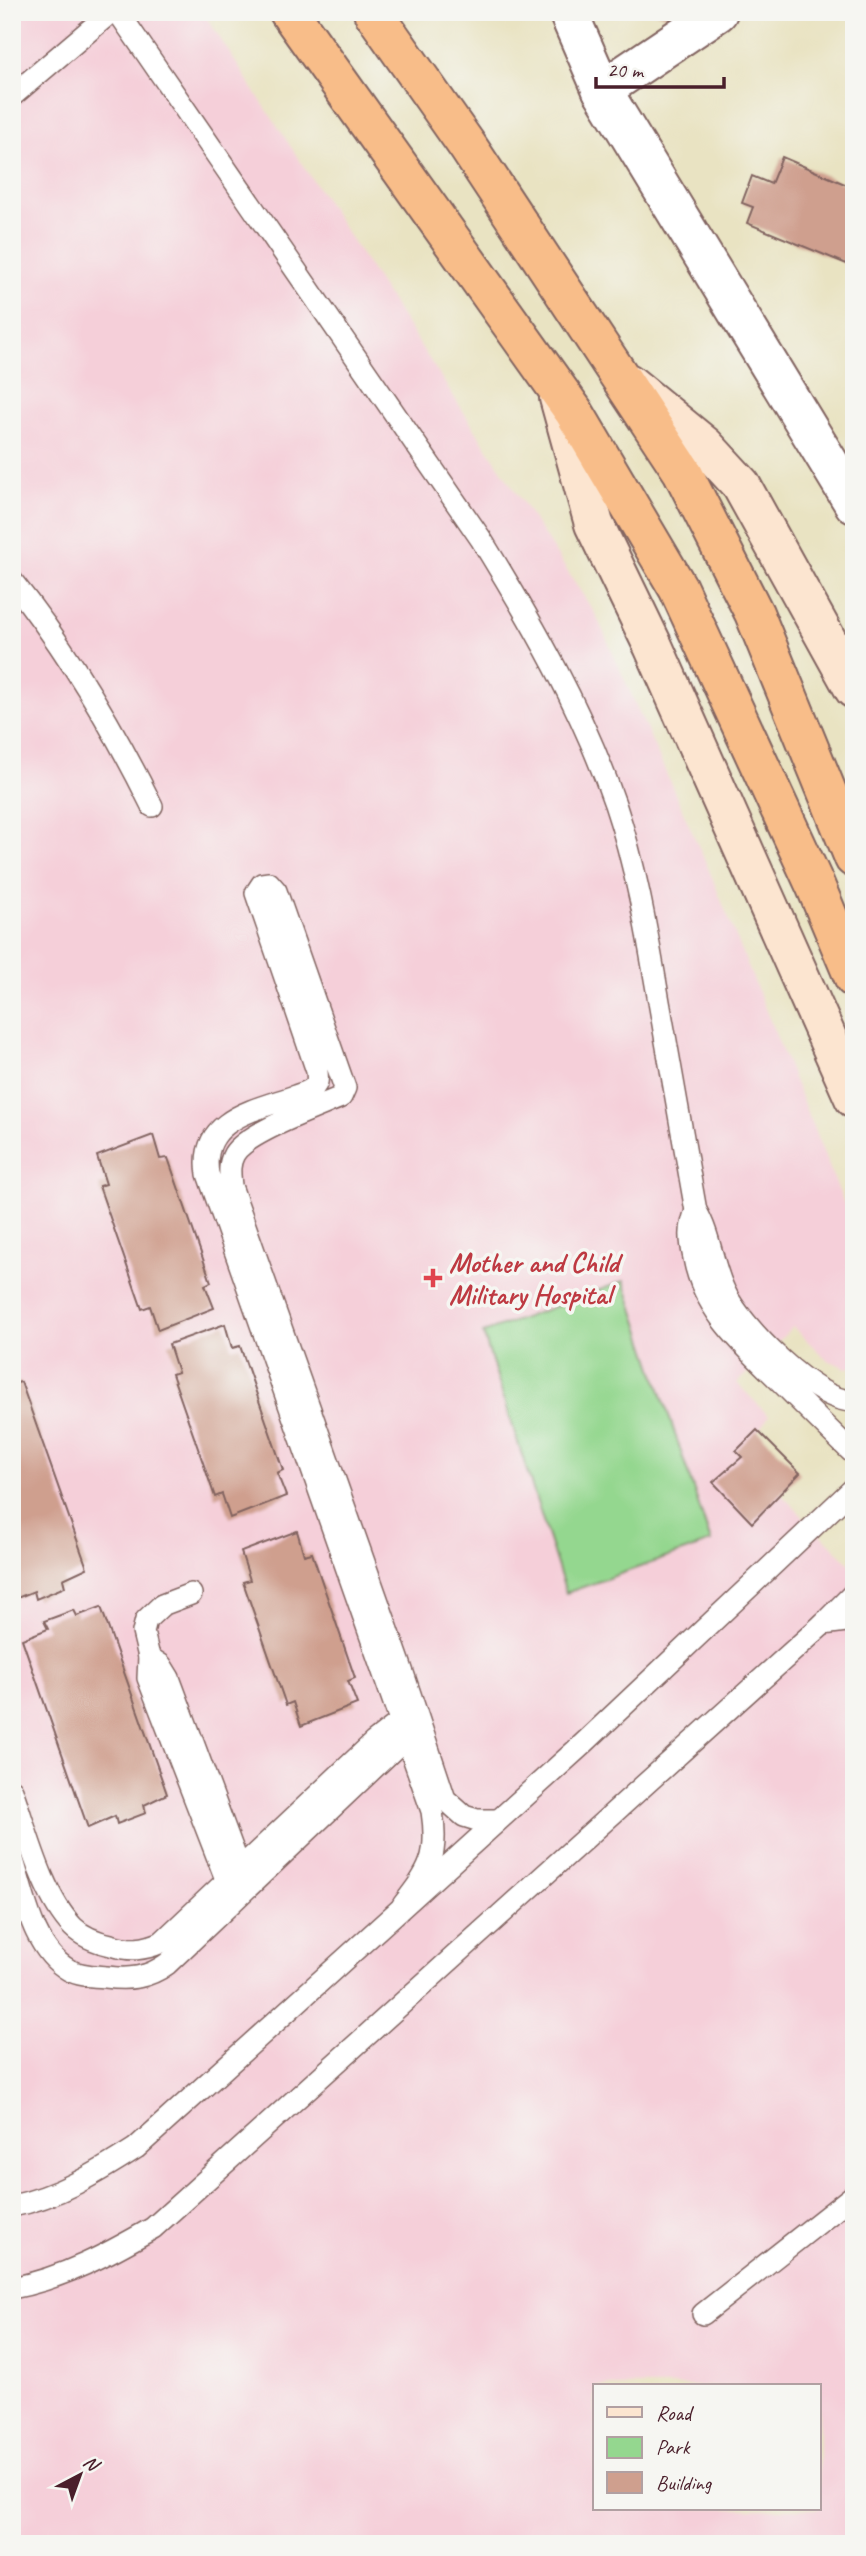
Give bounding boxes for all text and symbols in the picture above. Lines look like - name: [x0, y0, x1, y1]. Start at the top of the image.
- scale bar: [596, 46, 724, 90]
- text: 20 m: [607, 57, 645, 83]
- place label: Mother and Child Military Hospital: [449, 1245, 623, 1312]
- marker: Mother and Child Military Hospital: [423, 1268, 443, 1288]
- legend: [593, 2384, 820, 2510]
- text: Road: [656, 2400, 695, 2426]
- text: Park: [656, 2434, 691, 2460]
- north arrow: [46, 2440, 116, 2510]
- text: N: [78, 2450, 105, 2478]
- text: Building: [656, 2470, 713, 2496]

